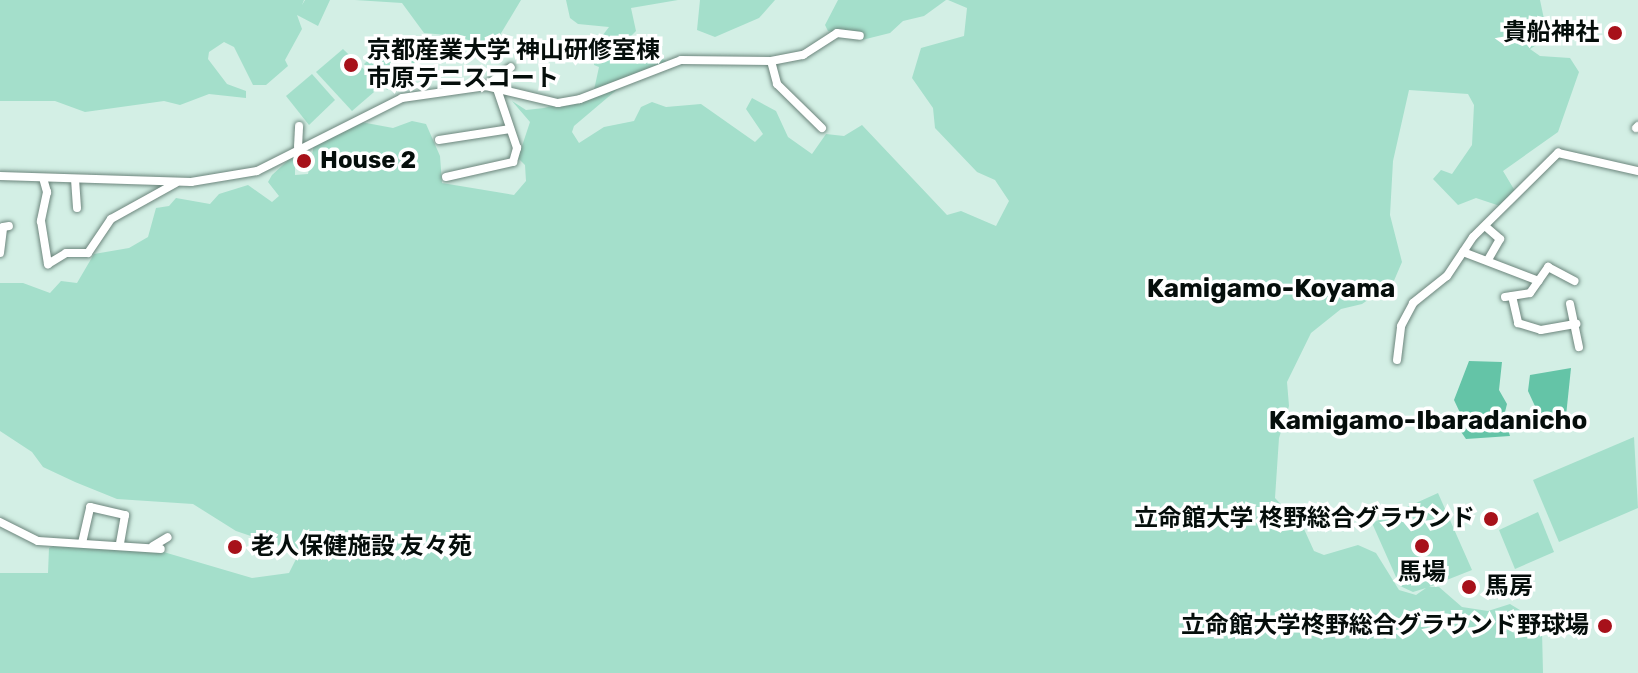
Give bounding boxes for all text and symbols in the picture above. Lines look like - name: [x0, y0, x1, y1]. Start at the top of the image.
- place label: 貴船神社: [1503, 19, 1599, 47]
- marker: 貴船神社: [1606, 24, 1624, 42]
- place label: 京都産業大学 神山研修室棟 市原テニスコート: [367, 37, 660, 93]
- marker: 京都産業大学 神山研修室棟 市原テニスコート: [342, 56, 360, 74]
- place label: House 2: [320, 147, 416, 175]
- marker: House 2: [295, 152, 313, 170]
- district label: Kamigamo-Koyama: [1147, 273, 1395, 305]
- district label: Kamigamo-Ibaradanicho: [1269, 405, 1587, 437]
- place label: 立命館大学 柊野総合グラウンド: [1134, 505, 1475, 533]
- marker: 立命館大学 柊野総合グラウンド: [1482, 510, 1500, 528]
- place label: 老人保健施設 友々苑: [251, 533, 472, 561]
- marker: 馬場: [1413, 537, 1431, 555]
- marker: 老人保健施設 友々苑: [226, 538, 244, 556]
- place label: 馬場: [1398, 559, 1446, 587]
- place label: 馬房: [1485, 573, 1533, 601]
- marker: 馬房: [1460, 578, 1478, 596]
- place label: 立命館大学柊野総合グラウンド野球場: [1181, 612, 1589, 640]
- marker: 立命館大学柊野総合グラウンド野球場: [1596, 617, 1614, 635]

